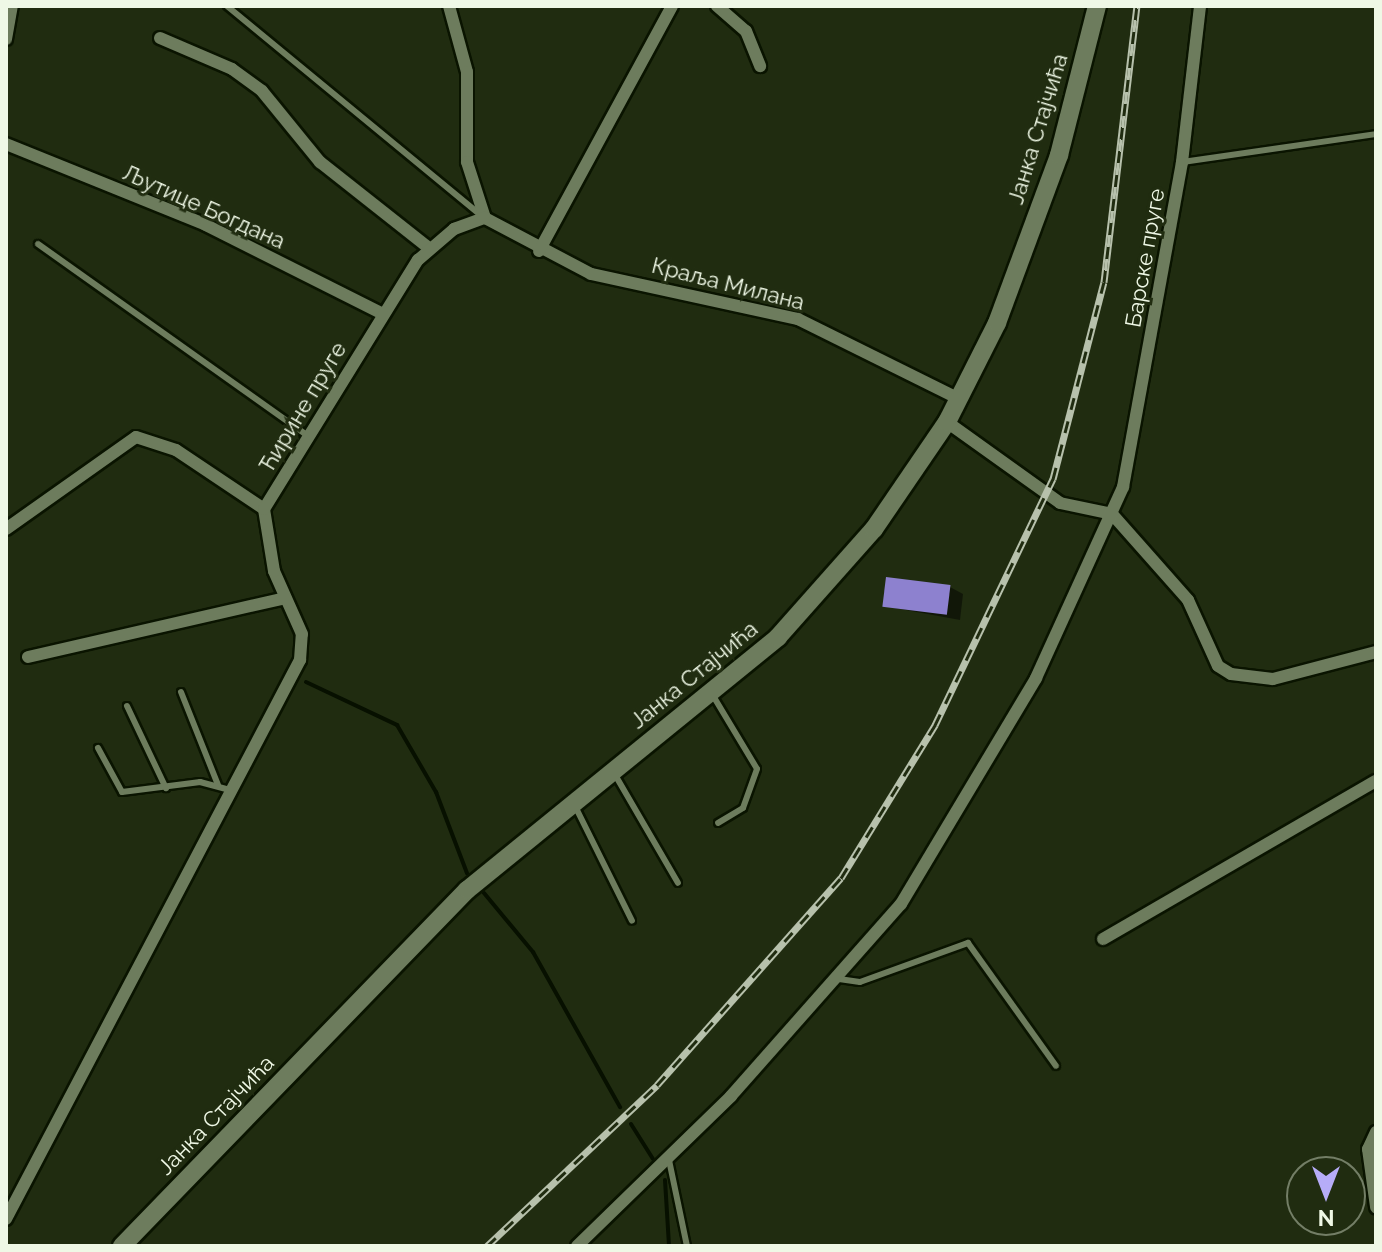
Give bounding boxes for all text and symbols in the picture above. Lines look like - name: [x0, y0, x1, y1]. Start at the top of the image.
- street label: Јанка Стајчића: [1003, 51, 1073, 207]
- street label: Љутице Богдана: [119, 159, 289, 255]
- street label: Барске пруге: [1120, 186, 1170, 330]
- street label: Краља Милана: [649, 252, 807, 316]
- street label: Ћирине пруге: [254, 337, 352, 477]
- street label: Јанка Стајчића: [625, 616, 763, 734]
- street label: Јанка Стајчића: [152, 1050, 280, 1180]
- north arrow: [1286, 1156, 1366, 1236]
- text: N: [1318, 1205, 1334, 1231]

